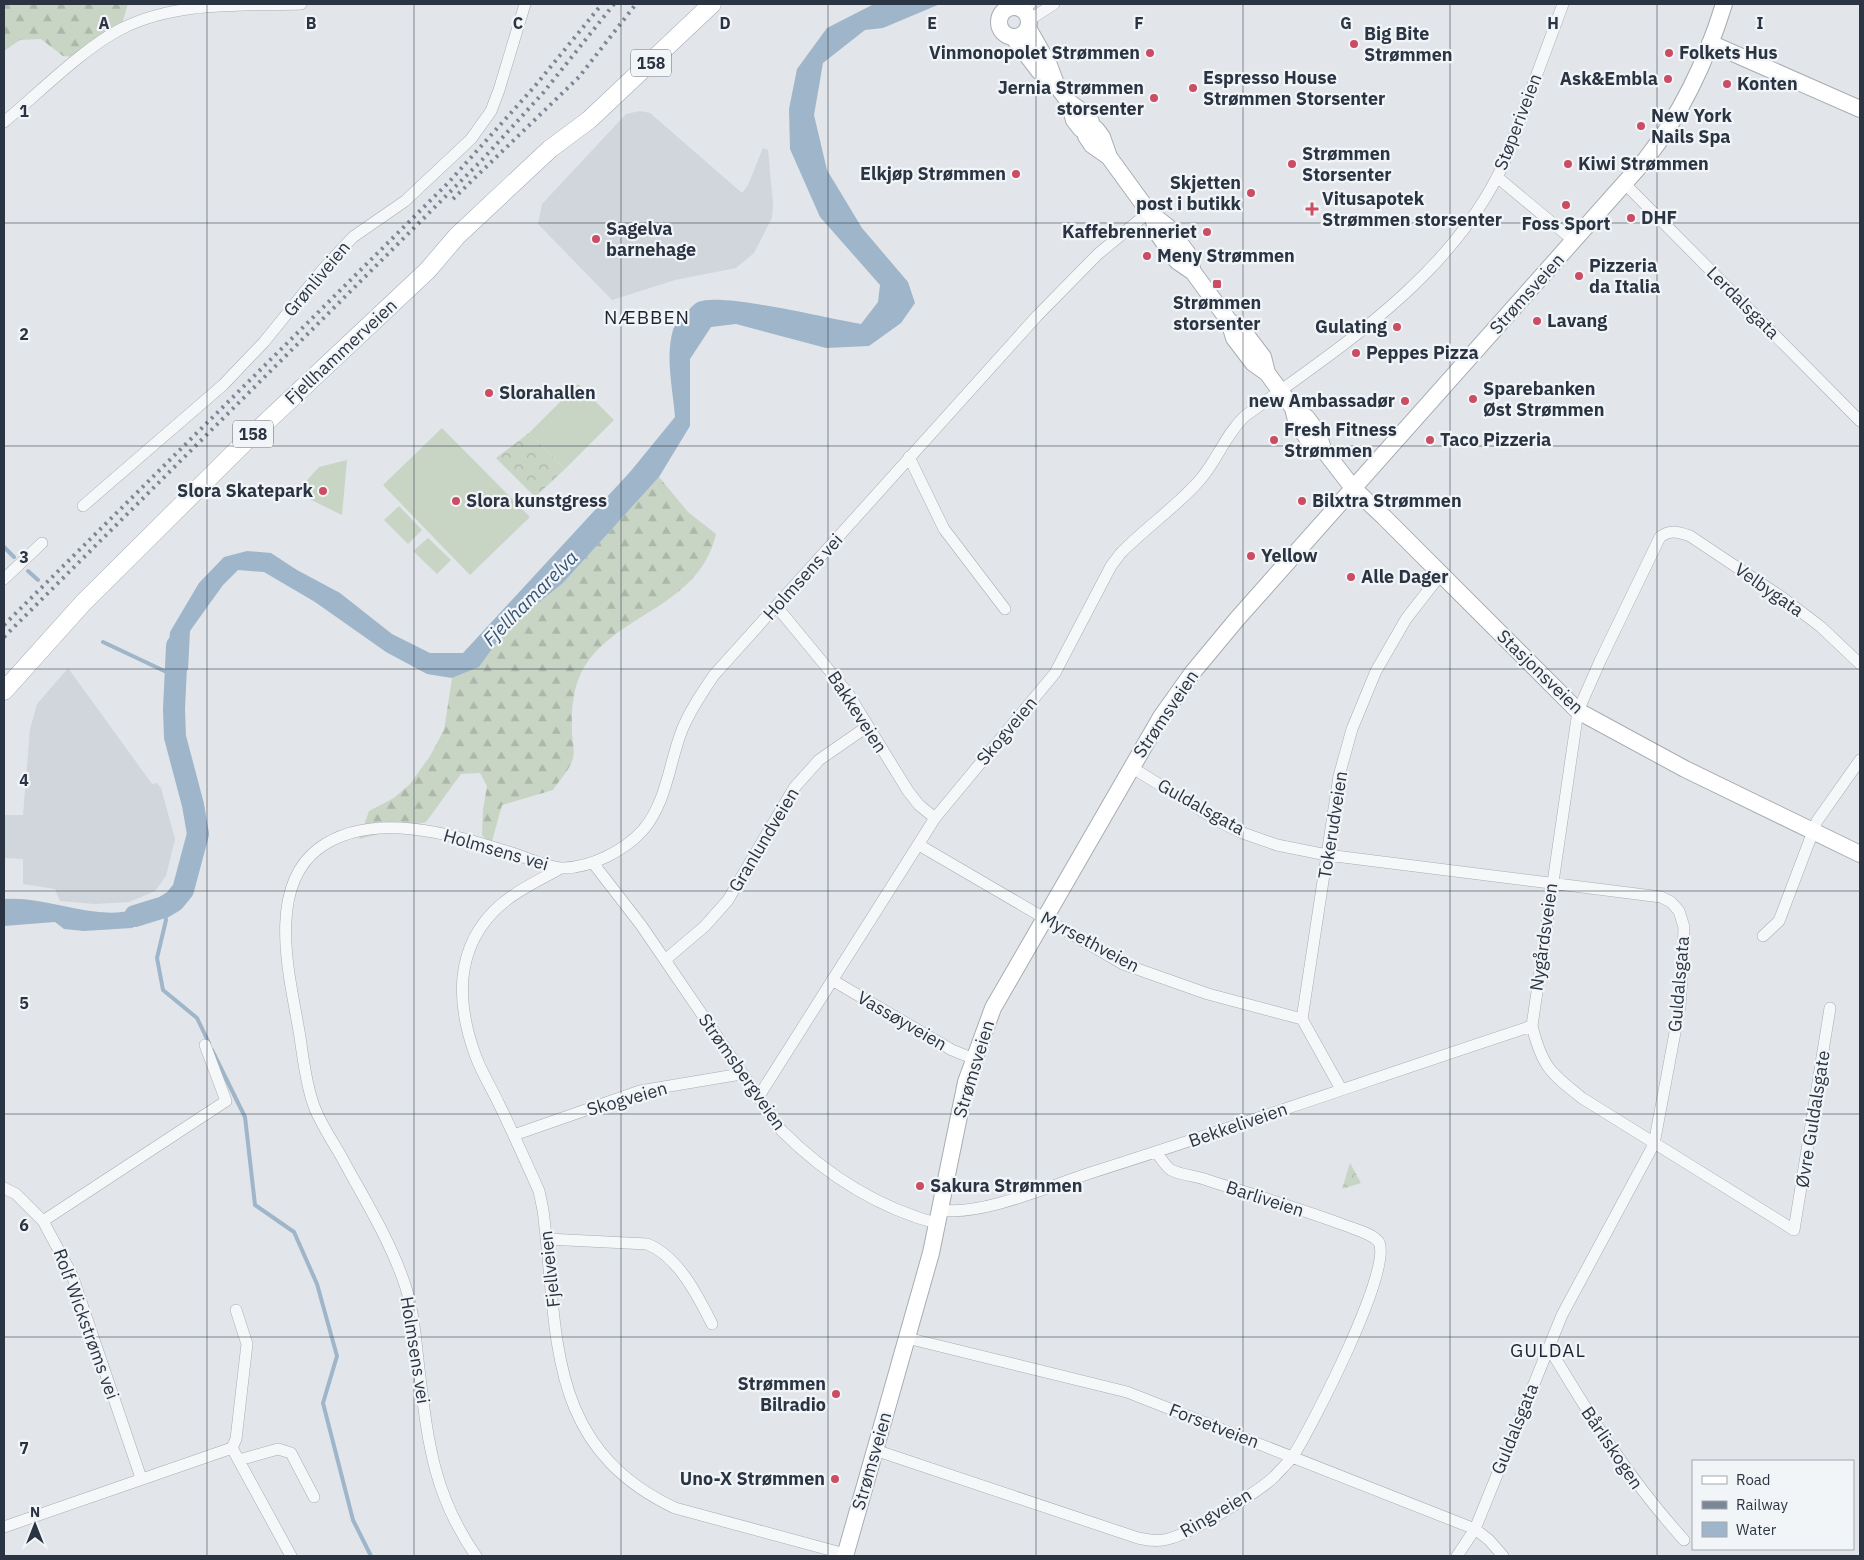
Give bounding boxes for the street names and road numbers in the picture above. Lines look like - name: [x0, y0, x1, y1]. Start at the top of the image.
- road number: 158: [631, 49, 671, 76]
- street label: Støperiveien: [1489, 70, 1546, 173]
- street label: Grønliveien: [278, 236, 355, 321]
- street label: Strømsveien: [1484, 248, 1569, 339]
- street label: Lerdalsgata: [1702, 261, 1785, 344]
- street label: Fjellhammerveien: [280, 294, 402, 410]
- road number: 158: [233, 420, 273, 448]
- street label: Holmsens vei: [758, 529, 847, 625]
- street label: Velbygata: [1730, 558, 1809, 622]
- street label: Stasjonsveien: [1492, 625, 1589, 719]
- street label: Strømsveien: [1128, 665, 1203, 762]
- street label: Bakkeveien: [822, 666, 892, 757]
- street label: Skogveien: [971, 692, 1042, 770]
- street label: Tokerudveien: [1313, 769, 1352, 880]
- street label: Guldalsgata: [1154, 773, 1249, 840]
- street label: Granlundveien: [723, 783, 804, 896]
- street label: Holmsens vei: [441, 824, 551, 876]
- street label: Nygårdsveien: [1525, 881, 1562, 992]
- street label: Myrsethveien: [1037, 906, 1144, 977]
- street label: Guldalsgata: [1663, 935, 1694, 1033]
- street label: Vassøyveien: [853, 986, 951, 1055]
- street label: Strømsbergveien: [694, 1009, 791, 1135]
- street label: Strømsveien: [948, 1017, 999, 1120]
- street label: Øvre Guldalsgate: [1790, 1049, 1835, 1189]
- street label: Skogveien: [584, 1076, 670, 1121]
- street label: Bekkeliveien: [1186, 1097, 1290, 1152]
- street label: Barliveien: [1223, 1175, 1307, 1222]
- street label: Fjellveien: [534, 1230, 565, 1309]
- street label: Rolf Wickstrøms vei: [49, 1245, 124, 1402]
- street label: Holmsens vei: [396, 1295, 435, 1405]
- street label: Guldalsgata: [1486, 1380, 1543, 1478]
- street label: Forsetveien: [1166, 1398, 1262, 1453]
- street label: Bårliskogen: [1576, 1402, 1648, 1493]
- street label: Strømsveien: [847, 1409, 896, 1513]
- street label: Ringveien: [1176, 1483, 1256, 1542]

